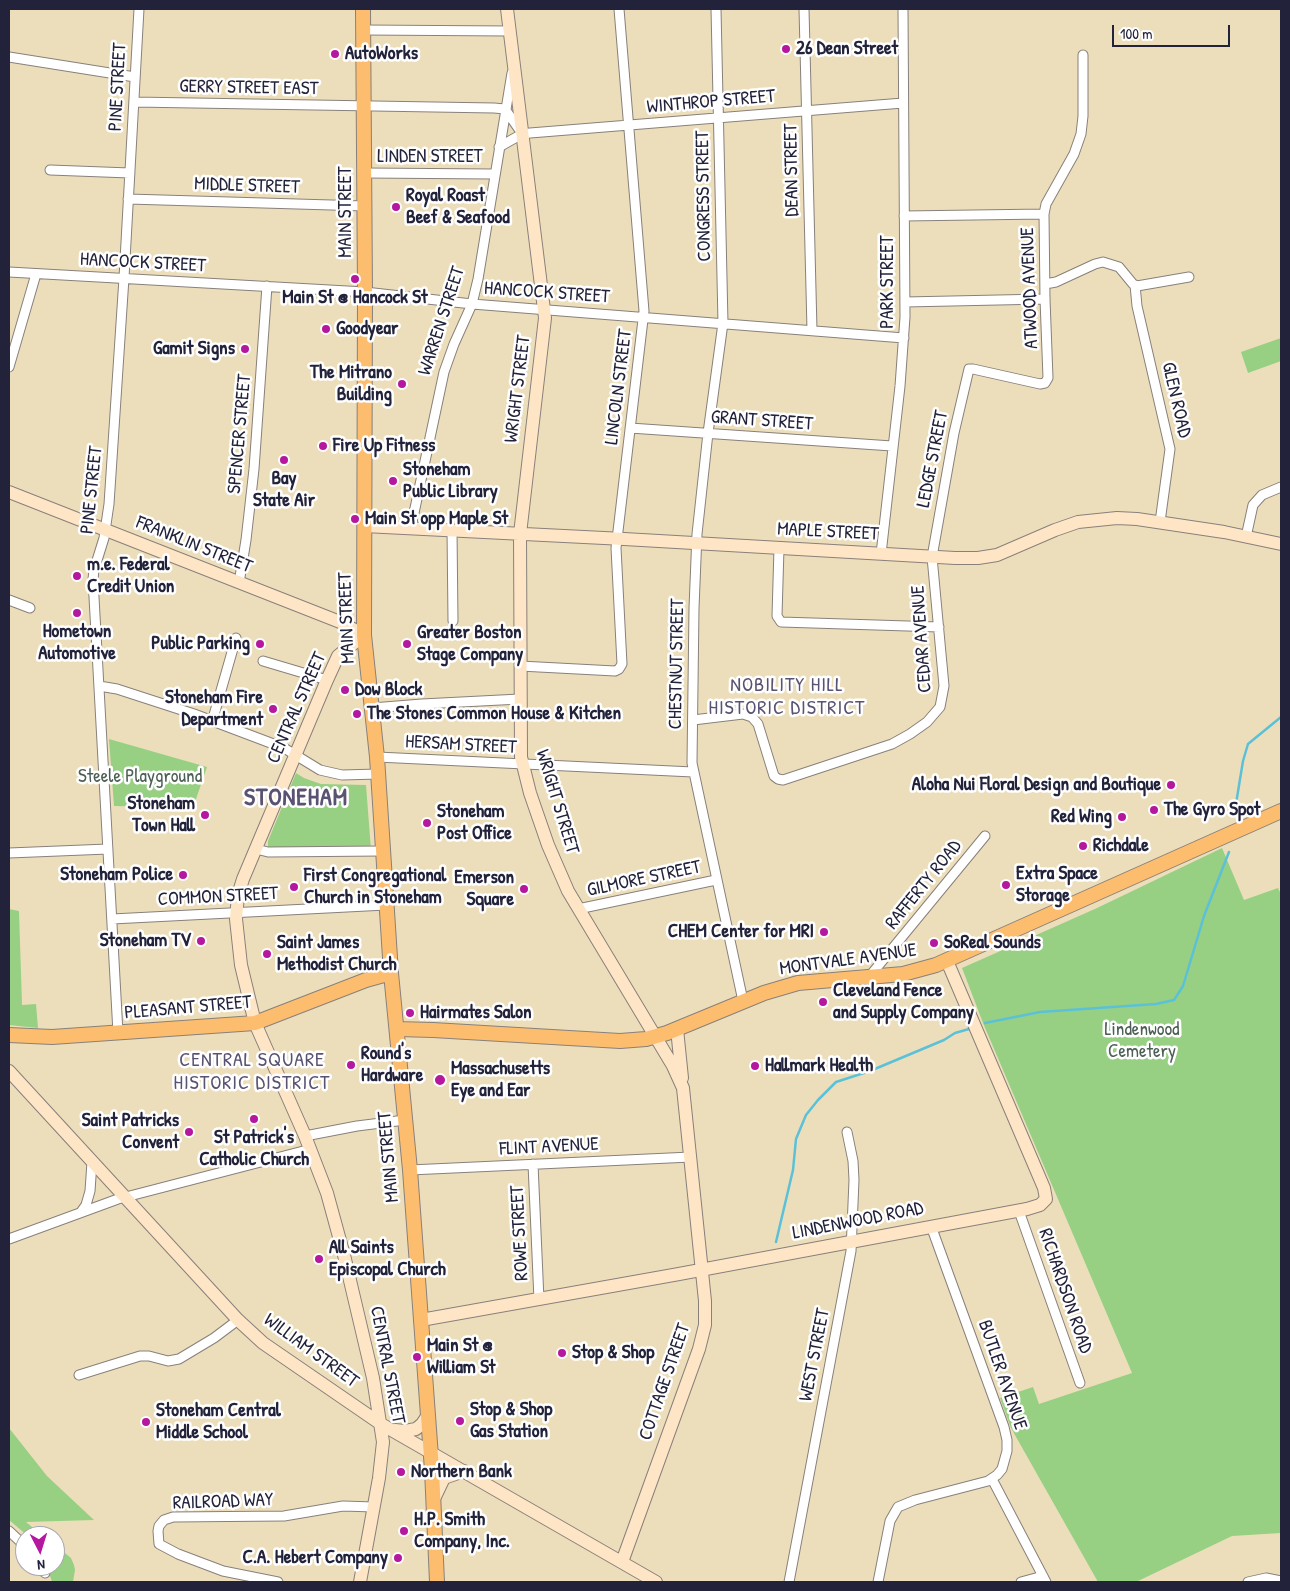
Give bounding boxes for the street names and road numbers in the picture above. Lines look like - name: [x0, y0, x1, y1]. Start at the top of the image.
- street label: PINE STREET: [104, 42, 132, 132]
- street label: GERRY STREET EAST: [179, 75, 319, 101]
- street label: WINTHROP STREET: [646, 85, 776, 119]
- street label: DEAN STREET: [780, 123, 804, 217]
- street label: CONGRESS STREET: [691, 130, 717, 262]
- street label: LINDEN STREET: [377, 146, 483, 168]
- street label: MAIN STREET: [335, 166, 357, 258]
- street label: MIDDLE STREET: [194, 173, 300, 199]
- street label: ATWOOD AVENUE: [1016, 227, 1044, 349]
- street label: PARK STREET: [877, 235, 899, 329]
- street label: HANCOCK STREET: [80, 248, 206, 278]
- street label: WARREN STREET: [414, 264, 470, 378]
- street label: HANCOCK STREET: [483, 277, 611, 309]
- street label: LINCOLN STREET: [601, 328, 637, 446]
- street label: WRIGHT STREET: [500, 334, 536, 444]
- street label: GLEN ROAD: [1156, 360, 1196, 440]
- street label: SPENCER STREET: [223, 373, 257, 495]
- street label: GRANT STREET: [710, 406, 814, 436]
- street label: LEDGE STREET: [912, 409, 954, 509]
- street label: PINE STREET: [76, 445, 108, 535]
- street label: FRANKLIN STREET: [133, 511, 255, 579]
- street label: MAPLE STREET: [777, 518, 879, 546]
- street label: MAIN STREET: [334, 572, 360, 664]
- street label: CEDAR AVENUE: [907, 585, 937, 693]
- street label: CHESTNUT STREET: [664, 598, 690, 730]
- street label: CENTRAL STREET: [262, 649, 332, 767]
- street label: HERSAM STREET: [405, 731, 517, 759]
- street label: WRIGHT STREET: [530, 747, 584, 857]
- street label: RAFFERTY ROAD: [881, 836, 967, 934]
- street label: GILMORE STREET: [585, 856, 703, 902]
- street label: COMMON STREET: [157, 882, 279, 912]
- street label: MONTVALE AVENUE: [778, 939, 918, 981]
- street label: PLEASANT STREET: [124, 991, 252, 1025]
- street label: MAIN STREET: [374, 1110, 404, 1204]
- street label: FLINT AVENUE: [499, 1133, 599, 1161]
- street label: ROWE STREET: [506, 1185, 534, 1281]
- street label: LINDENWOOD ROAD: [791, 1197, 925, 1245]
- street label: RICHARDSON ROAD: [1033, 1226, 1097, 1356]
- street label: CENTRAL STREET: [364, 1304, 410, 1426]
- street label: WEST STREET: [795, 1307, 835, 1403]
- street label: WILLIAM STREET: [259, 1309, 363, 1393]
- street label: BUTLER AVENUE: [973, 1317, 1031, 1433]
- street label: COTTAGE STREET: [634, 1321, 696, 1443]
- street label: RAILROAD WAY: [172, 1489, 274, 1515]

